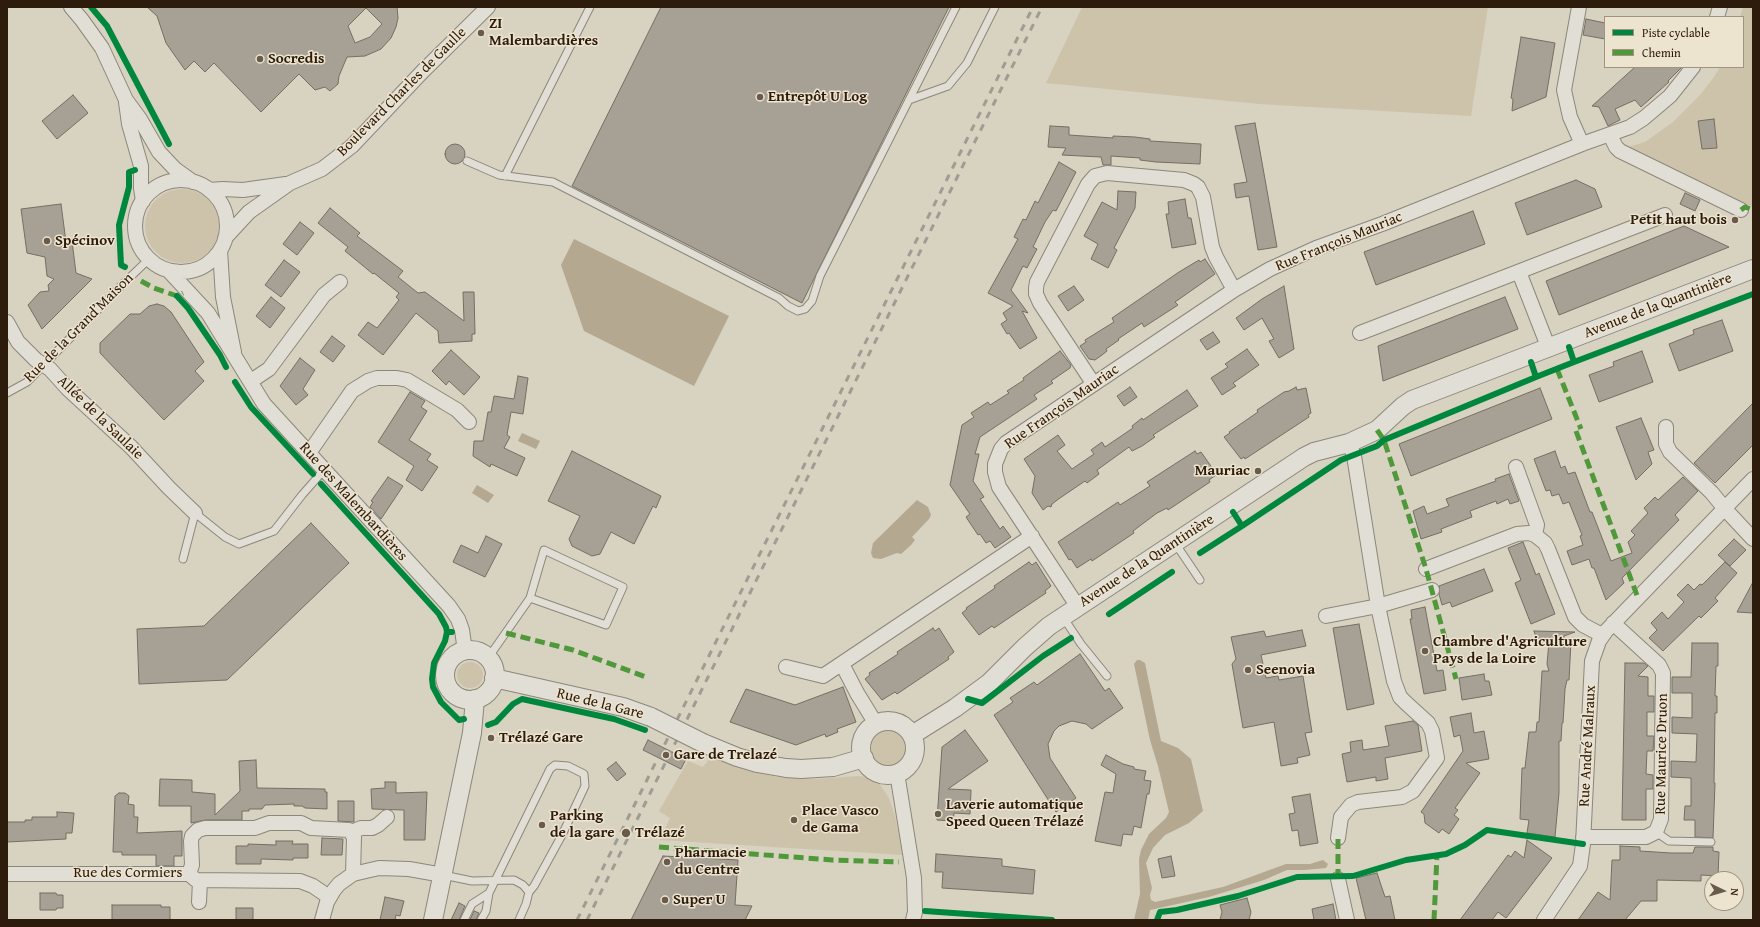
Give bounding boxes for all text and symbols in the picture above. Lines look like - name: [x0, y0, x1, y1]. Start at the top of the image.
- place label: ZI Malembardières: [489, 15, 598, 50]
- legend: [1604, 16, 1744, 68]
- street label: Boulevard Charles de Gaulle: [334, 24, 470, 160]
- text: Piste cyclable: [1642, 24, 1710, 41]
- marker: ZI Malembardières: [476, 28, 486, 38]
- text: Chemin: [1642, 44, 1681, 61]
- place label: Socredis: [268, 50, 325, 68]
- marker: Socredis: [255, 54, 265, 64]
- place label: Entrepôt U Log: [768, 88, 867, 106]
- marker: Entrepôt U Log: [755, 92, 765, 102]
- street label: Rue François Mauriac: [1273, 208, 1405, 276]
- place label: Petit haut bois: [1630, 211, 1727, 229]
- marker: Petit haut bois: [1730, 215, 1740, 225]
- place label: Spécinov: [55, 232, 115, 250]
- marker: Spécinov: [42, 236, 52, 246]
- street label: Rue de la Grand’Maison: [20, 269, 138, 387]
- street label: Avenue de la Quantinière: [1581, 269, 1735, 343]
- street label: Rue François Mauriac: [1001, 361, 1123, 453]
- street label: Allée de la Saulaie: [53, 372, 147, 464]
- street label: Rue des Malembardières: [295, 439, 411, 565]
- place label: Mauriac: [1195, 462, 1250, 480]
- marker: Mauriac: [1253, 466, 1263, 476]
- street label: Avenue de la Quantinière: [1076, 511, 1218, 611]
- place label: Chambre d'Agriculture Pays de la Loire: [1433, 633, 1587, 668]
- marker: Chambre d'Agriculture Pays de la Loire: [1420, 646, 1430, 656]
- place label: Seenovia: [1256, 661, 1315, 679]
- marker: Seenovia: [1243, 665, 1253, 675]
- street label: Rue de la Gare: [555, 685, 645, 723]
- street label: Rue André Malraux: [1576, 685, 1600, 807]
- street label: Rue Maurice Druon: [1652, 693, 1672, 815]
- place label: Trélazé Gare: [499, 729, 583, 747]
- marker: Trélazé Gare: [486, 733, 496, 743]
- place label: Gare de Trelazé: [674, 746, 777, 764]
- marker: Gare de Trelazé: [661, 750, 671, 760]
- place label: Laverie automatique Speed Queen Trélazé: [946, 796, 1084, 831]
- place label: Place Vasco de Gama: [802, 802, 879, 837]
- place label: Parking de la gare: [550, 807, 615, 842]
- marker: Laverie automatique Speed Queen Trélazé: [933, 809, 943, 819]
- marker: Place Vasco de Gama: [789, 815, 799, 825]
- marker: Parking de la gare: [537, 820, 547, 830]
- place label: Trélazé: [635, 824, 685, 842]
- marker: Trélazé: [620, 827, 632, 839]
- place label: Pharmacie du Centre: [675, 844, 747, 879]
- marker: Pharmacie du Centre: [662, 857, 672, 867]
- street label: Rue des Cormiers: [73, 864, 183, 882]
- north arrow: [1704, 871, 1744, 911]
- text: N: [1727, 888, 1743, 896]
- place label: Super U: [673, 891, 726, 909]
- marker: Super U: [660, 895, 670, 905]

